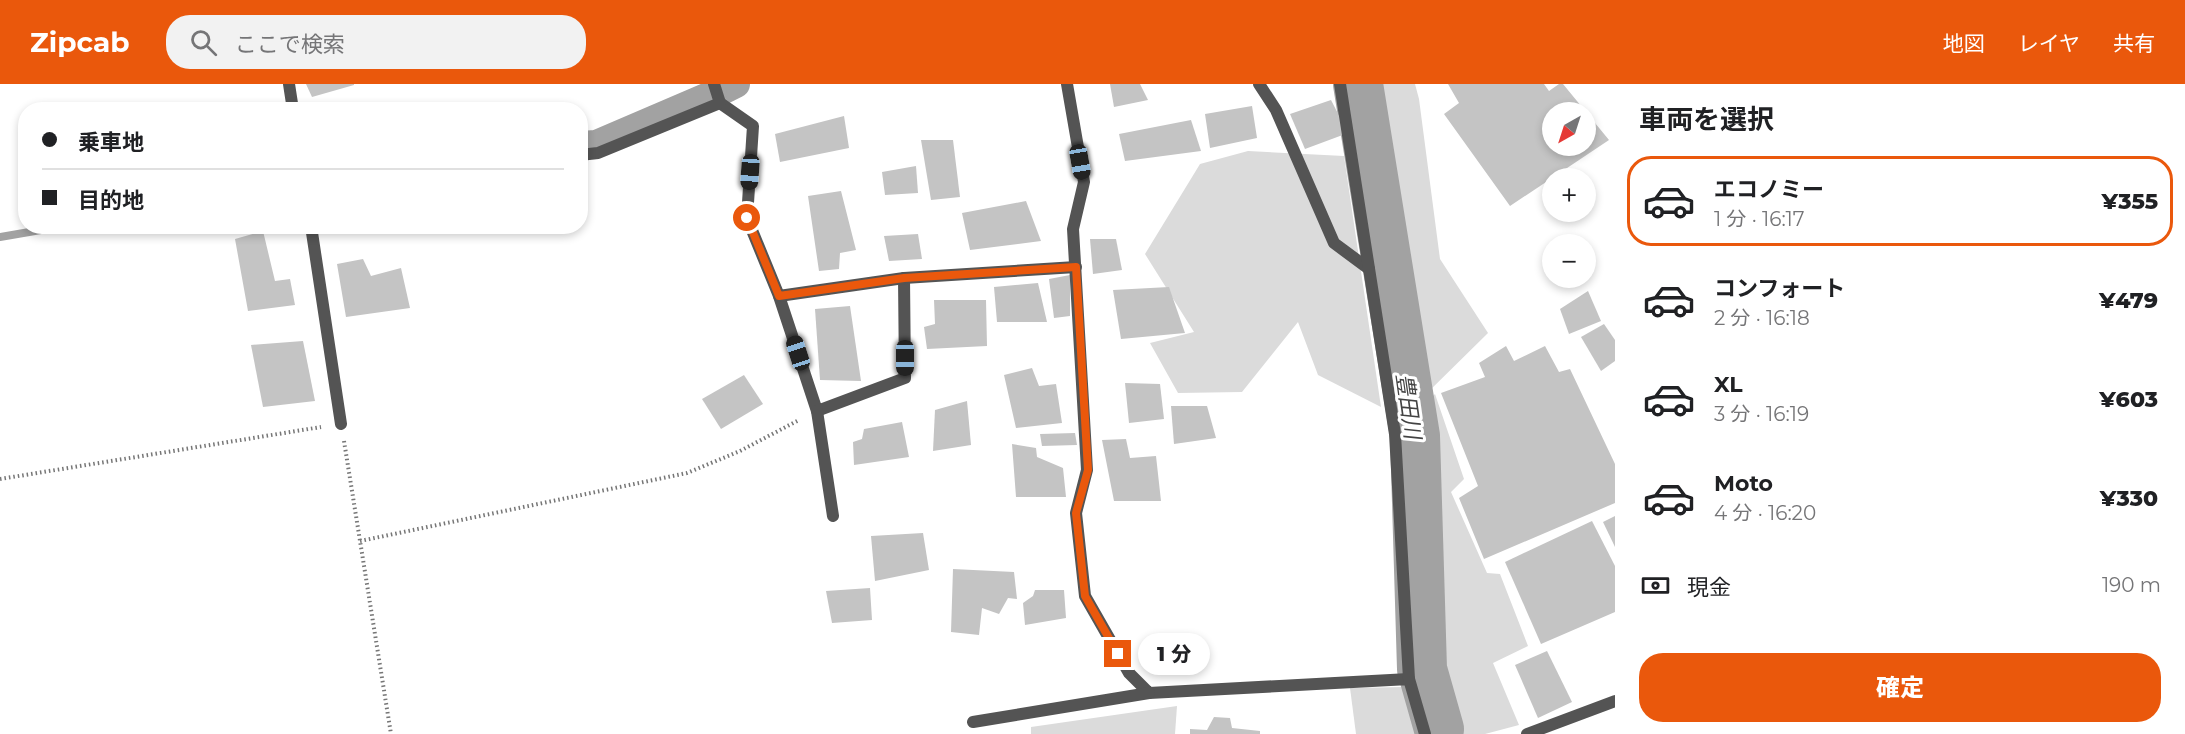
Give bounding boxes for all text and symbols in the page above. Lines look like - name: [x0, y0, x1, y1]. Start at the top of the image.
- search box: [166, 15, 586, 69]
- text: Zipcab: [30, 25, 130, 59]
- icon: search: [187, 26, 220, 59]
- text: ここで検索: [235, 31, 345, 58]
- text: 地図: [1943, 31, 1985, 56]
- text: レイヤ: [2018, 31, 2080, 56]
- text: 共有: [2113, 31, 2155, 56]
- north arrow: [1542, 102, 1596, 156]
- map controls: [1542, 102, 1596, 288]
- text: 車両を選択: [1639, 103, 1774, 136]
- text: 乗車地: [78, 129, 144, 156]
- car: [1068, 143, 1092, 181]
- car: [740, 153, 760, 191]
- button: +: [1542, 168, 1596, 222]
- icon: car: [1642, 174, 1696, 228]
- text: エコノミー: [1714, 176, 1824, 203]
- text: 目的地: [78, 187, 144, 214]
- text: ¥355: [2102, 188, 2158, 215]
- route start: [733, 204, 760, 231]
- text: 1 分 · 16:17: [1714, 207, 1805, 231]
- button: −: [1542, 234, 1596, 288]
- icon: car: [1642, 273, 1696, 327]
- text: コンフォート: [1714, 275, 1845, 302]
- text: ¥479: [2099, 287, 2158, 314]
- text: 2 分 · 16:18: [1714, 306, 1810, 330]
- car: [784, 333, 812, 373]
- car: [896, 340, 914, 376]
- text: XL: [1714, 371, 1743, 398]
- water label: 豊田川: [1391, 372, 1427, 443]
- icon: car: [1642, 372, 1696, 426]
- text: ¥603: [2099, 386, 2158, 413]
- text: 3 分 · 16:19: [1714, 402, 1809, 426]
- text: Moto: [1714, 470, 1773, 497]
- icon: car: [1642, 471, 1696, 525]
- text: ¥330: [2100, 485, 2158, 512]
- text: 4 分 · 16:20: [1714, 501, 1816, 525]
- icon: cash: [1639, 569, 1672, 602]
- text: 190 m: [2102, 573, 2161, 597]
- text: 現金: [1687, 574, 1731, 601]
- callout: 1 分: [1139, 633, 1211, 675]
- route end: [1104, 640, 1131, 667]
- text: 1 分: [1157, 642, 1191, 666]
- button: 確定: [1639, 653, 2161, 722]

